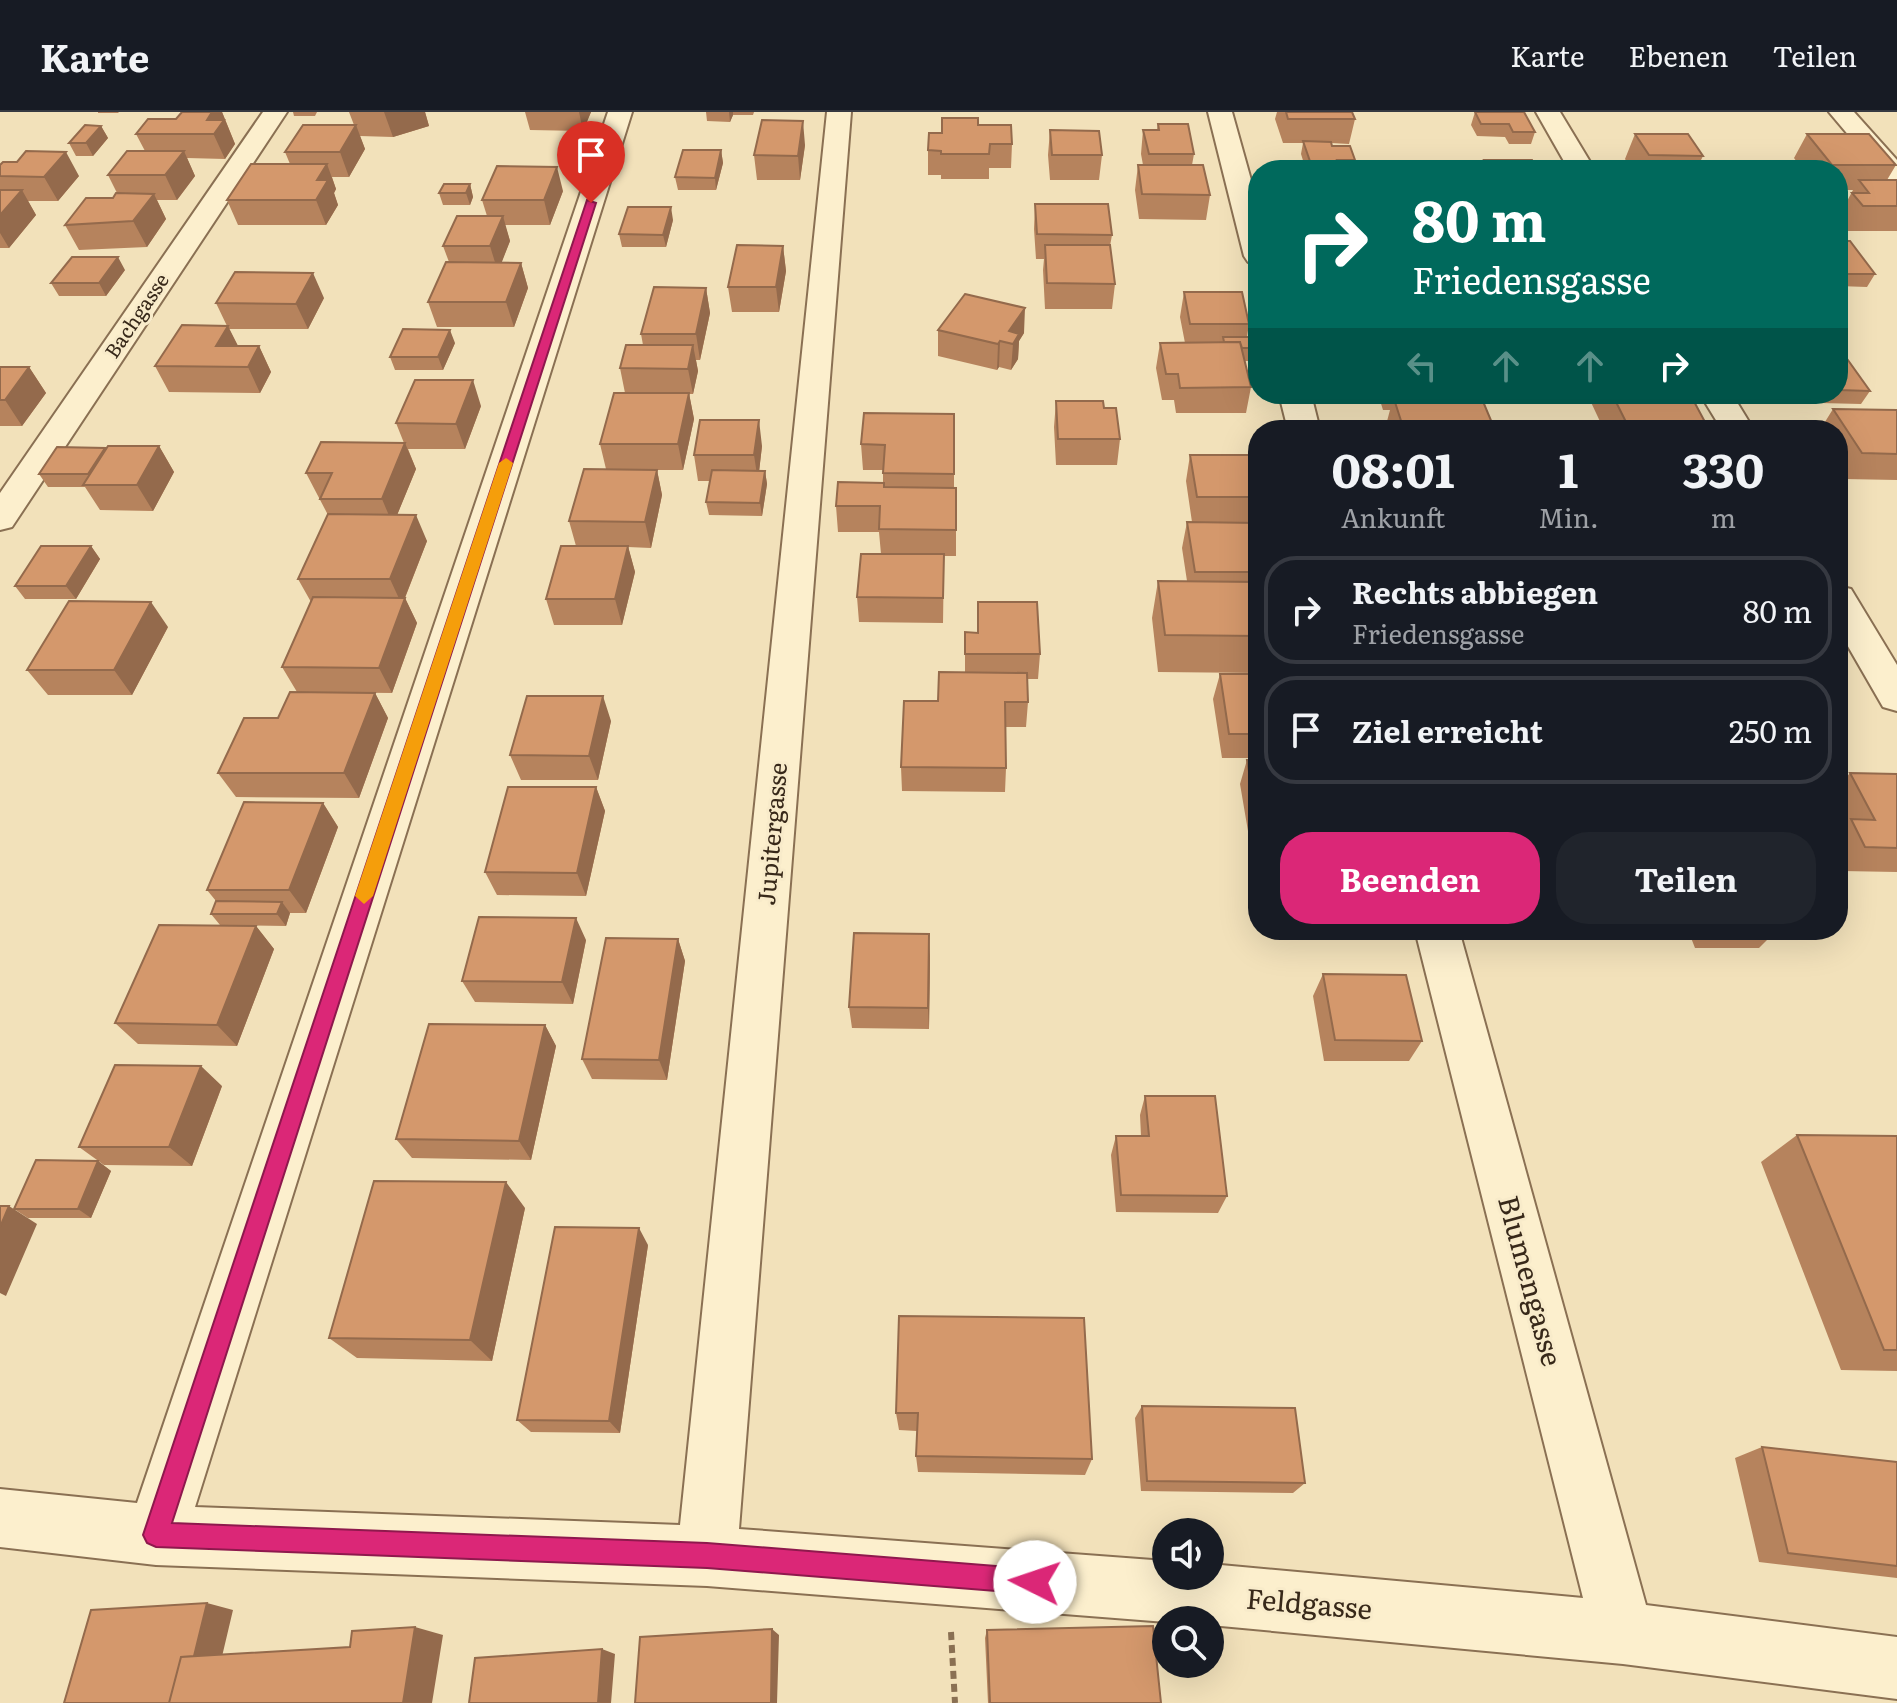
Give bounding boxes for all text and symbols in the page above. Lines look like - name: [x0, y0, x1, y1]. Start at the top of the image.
- text: Karte: [40, 27, 149, 84]
- text: Karte: [1510, 34, 1585, 76]
- text: Ebenen: [1629, 34, 1729, 76]
- text: Teilen: [1773, 34, 1857, 76]
- pin: [557, 121, 625, 203]
- icon: arrive: [569, 133, 613, 177]
- text: 80 m: [1412, 176, 1547, 259]
- icon: right: [1280, 192, 1384, 296]
- text: Friedensgasse: [1412, 252, 1651, 305]
- street label: Bachgasse: [96, 266, 175, 363]
- icon: left: [1400, 344, 1444, 388]
- icon: ahead: [1484, 344, 1528, 388]
- icon: ahead: [1568, 344, 1612, 388]
- icon: right: [1652, 344, 1696, 388]
- text: 08:01: [1332, 432, 1455, 503]
- text: 1: [1559, 432, 1578, 503]
- text: 330: [1682, 432, 1764, 503]
- text: Ankunft: [1341, 497, 1445, 536]
- text: Min.: [1538, 497, 1599, 536]
- text: m: [1711, 497, 1736, 536]
- text: Rechts abbiegen: [1352, 569, 1598, 613]
- icon: right: [1284, 588, 1328, 632]
- text: 80 m: [1743, 588, 1812, 632]
- text: Friedensgasse: [1352, 613, 1525, 652]
- icon: arrive: [1284, 708, 1328, 752]
- text: Ziel erreicht: [1352, 708, 1543, 752]
- text: 250 m: [1729, 708, 1812, 752]
- street label: Jupitergasse: [747, 761, 794, 907]
- button: Beenden: [1280, 832, 1540, 924]
- button: Teilen: [1556, 832, 1816, 924]
- street label: Blumengasse: [1489, 1191, 1575, 1370]
- map controls: [1152, 1518, 1224, 1678]
- button: sound: [1152, 1518, 1224, 1590]
- position arrow: [993, 1540, 1077, 1624]
- street label: Feldgasse: [1244, 1576, 1374, 1628]
- button: search: [1152, 1606, 1224, 1678]

